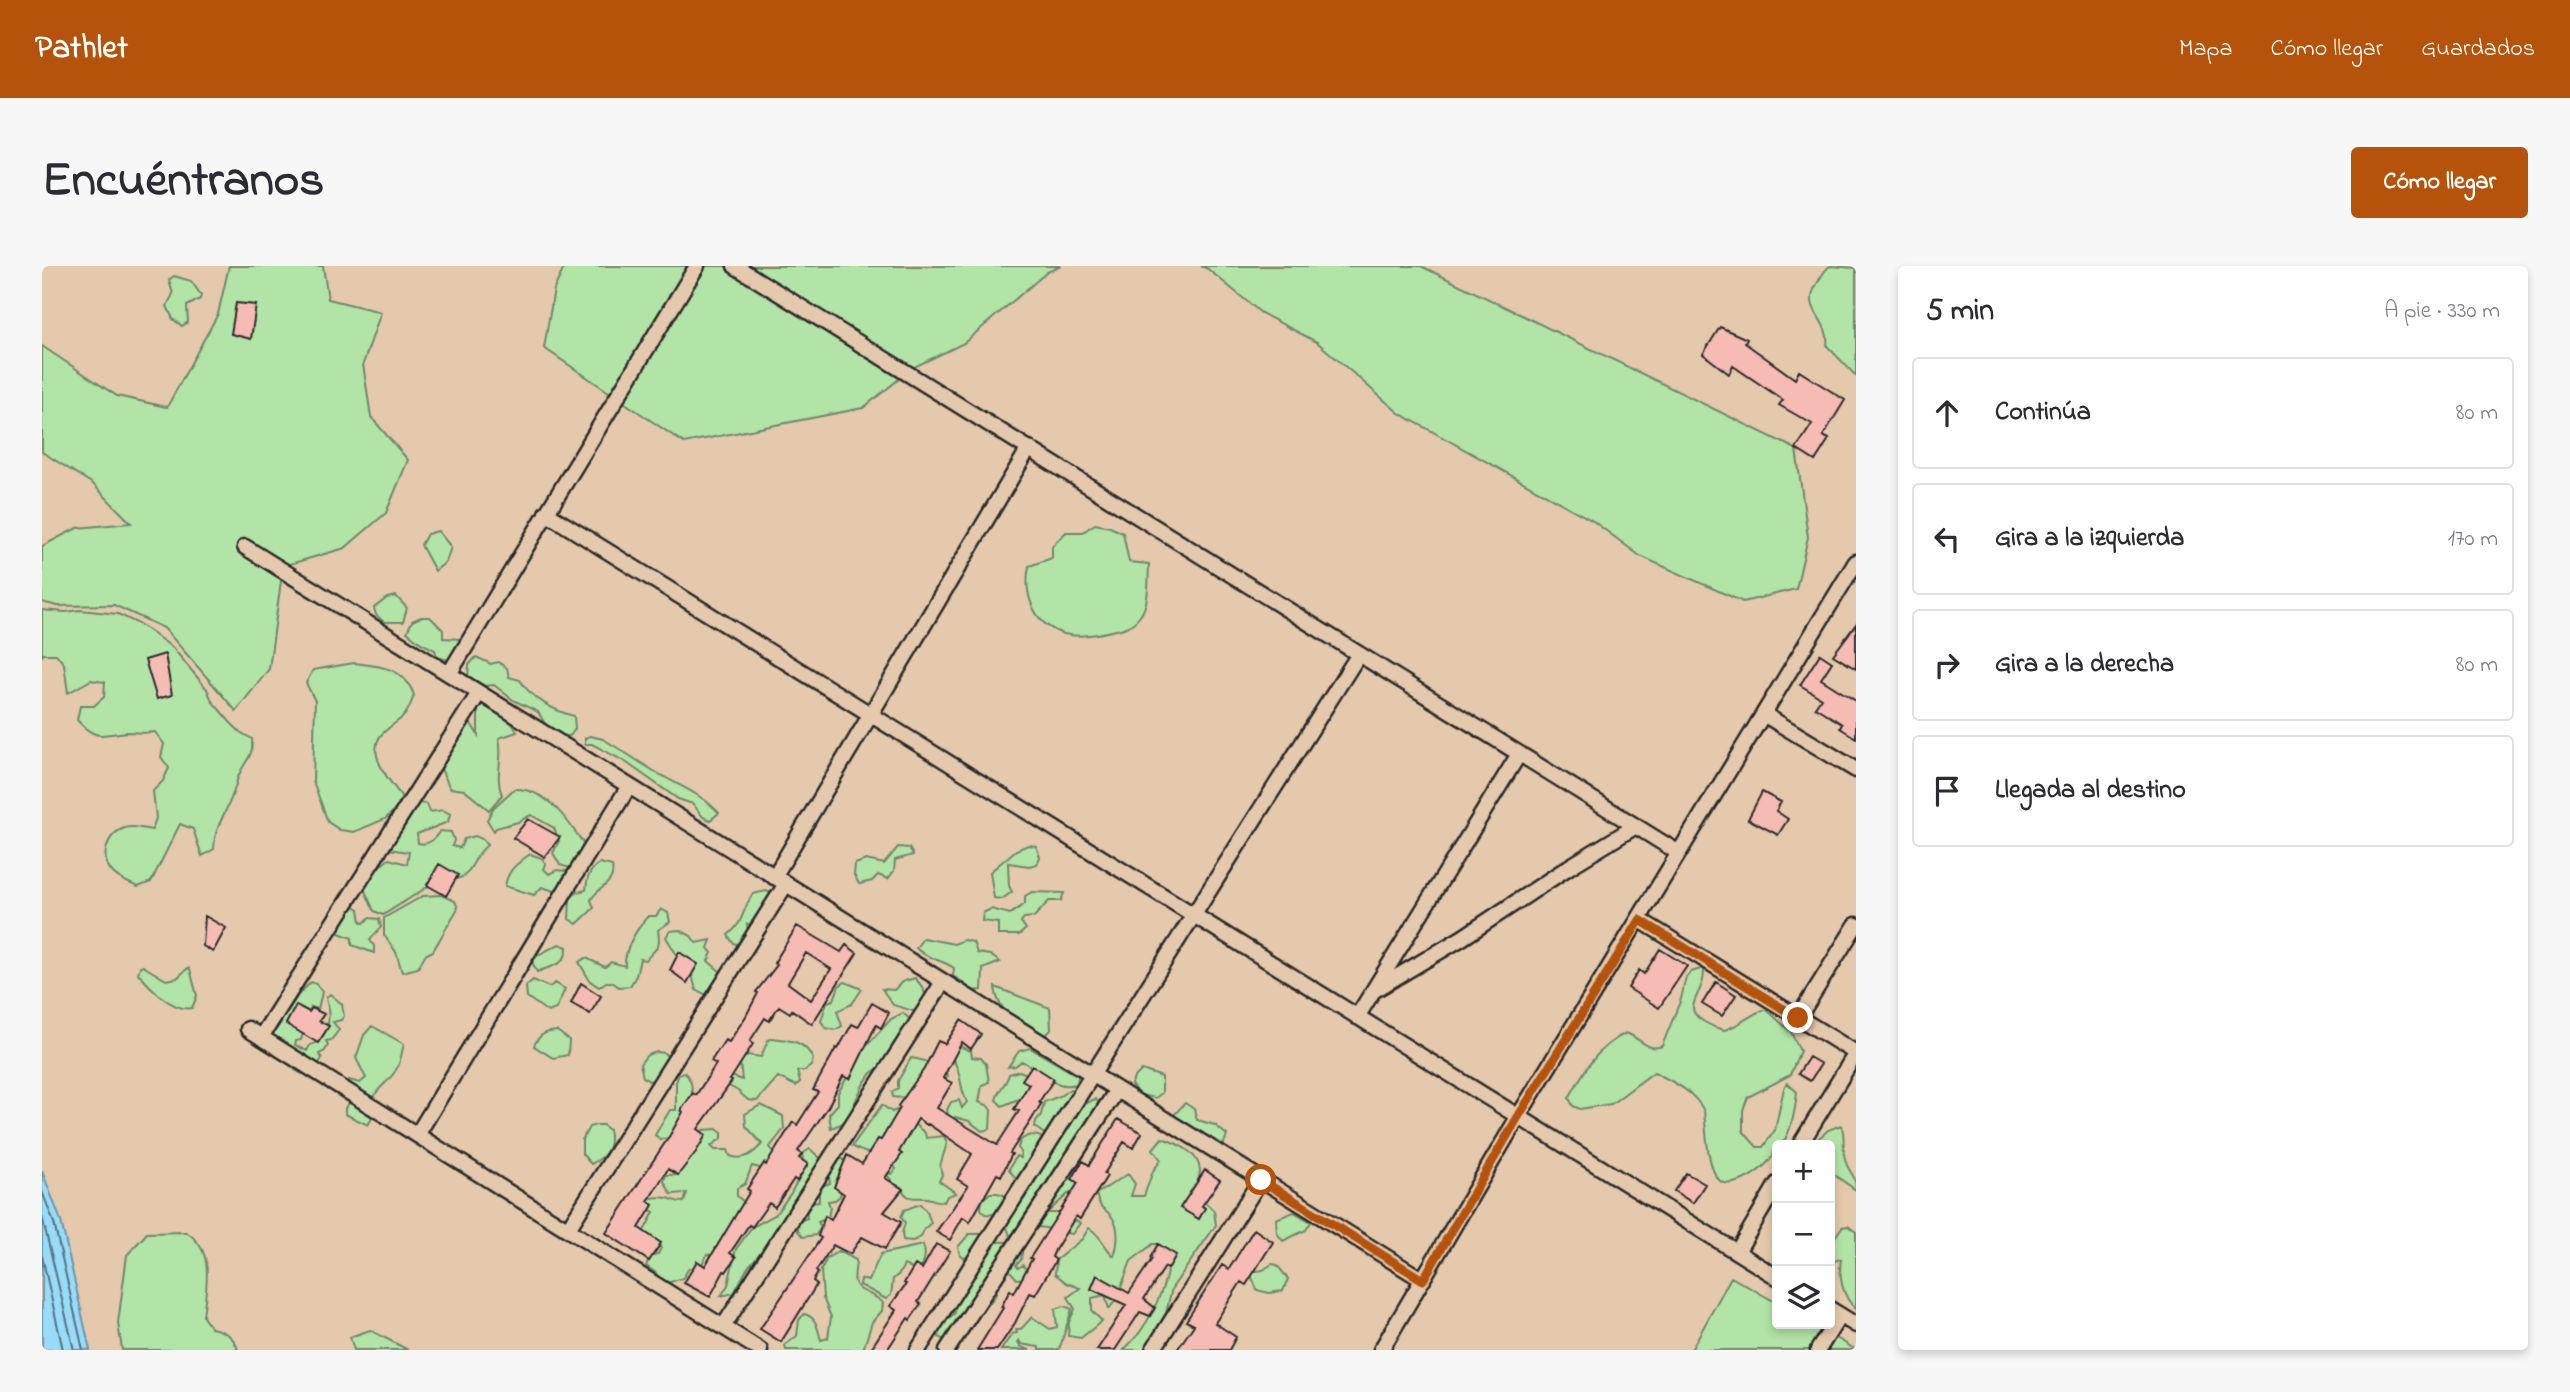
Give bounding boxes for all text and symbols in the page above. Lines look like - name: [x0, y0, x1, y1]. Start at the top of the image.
- text: Pathlet: [35, 25, 128, 73]
- text: Mapa: [2179, 32, 2232, 67]
- text: Cómo llegar: [2270, 32, 2383, 67]
- text: Guardados: [2421, 32, 2535, 67]
- text: Encuéntranos: [42, 146, 324, 218]
- button: Cómo llegar: [2351, 147, 2528, 218]
- text: 5 min: [1926, 290, 1994, 334]
- text: A pie · 330 m: [2384, 295, 2500, 328]
- icon: ahead: [1928, 394, 1966, 432]
- text: Continúa: [1995, 394, 2091, 432]
- text: 80 m: [2456, 397, 2498, 430]
- icon: left: [1928, 520, 1966, 558]
- text: Gira a la izquierda: [1995, 520, 2184, 558]
- text: 170 m: [2448, 523, 2498, 556]
- icon: right: [1928, 646, 1966, 684]
- text: Gira a la derecha: [1995, 646, 2174, 684]
- text: 80 m: [2456, 649, 2498, 682]
- icon: arrive: [1928, 772, 1966, 810]
- text: Llegada al destino: [1995, 772, 2186, 810]
- route end: [1782, 1002, 1813, 1033]
- map controls: [1772, 1140, 1835, 1329]
- button: +: [1772, 1140, 1835, 1203]
- route start: [1245, 1164, 1276, 1195]
- button: −: [1772, 1203, 1835, 1266]
- button: layers: [1772, 1266, 1835, 1329]

